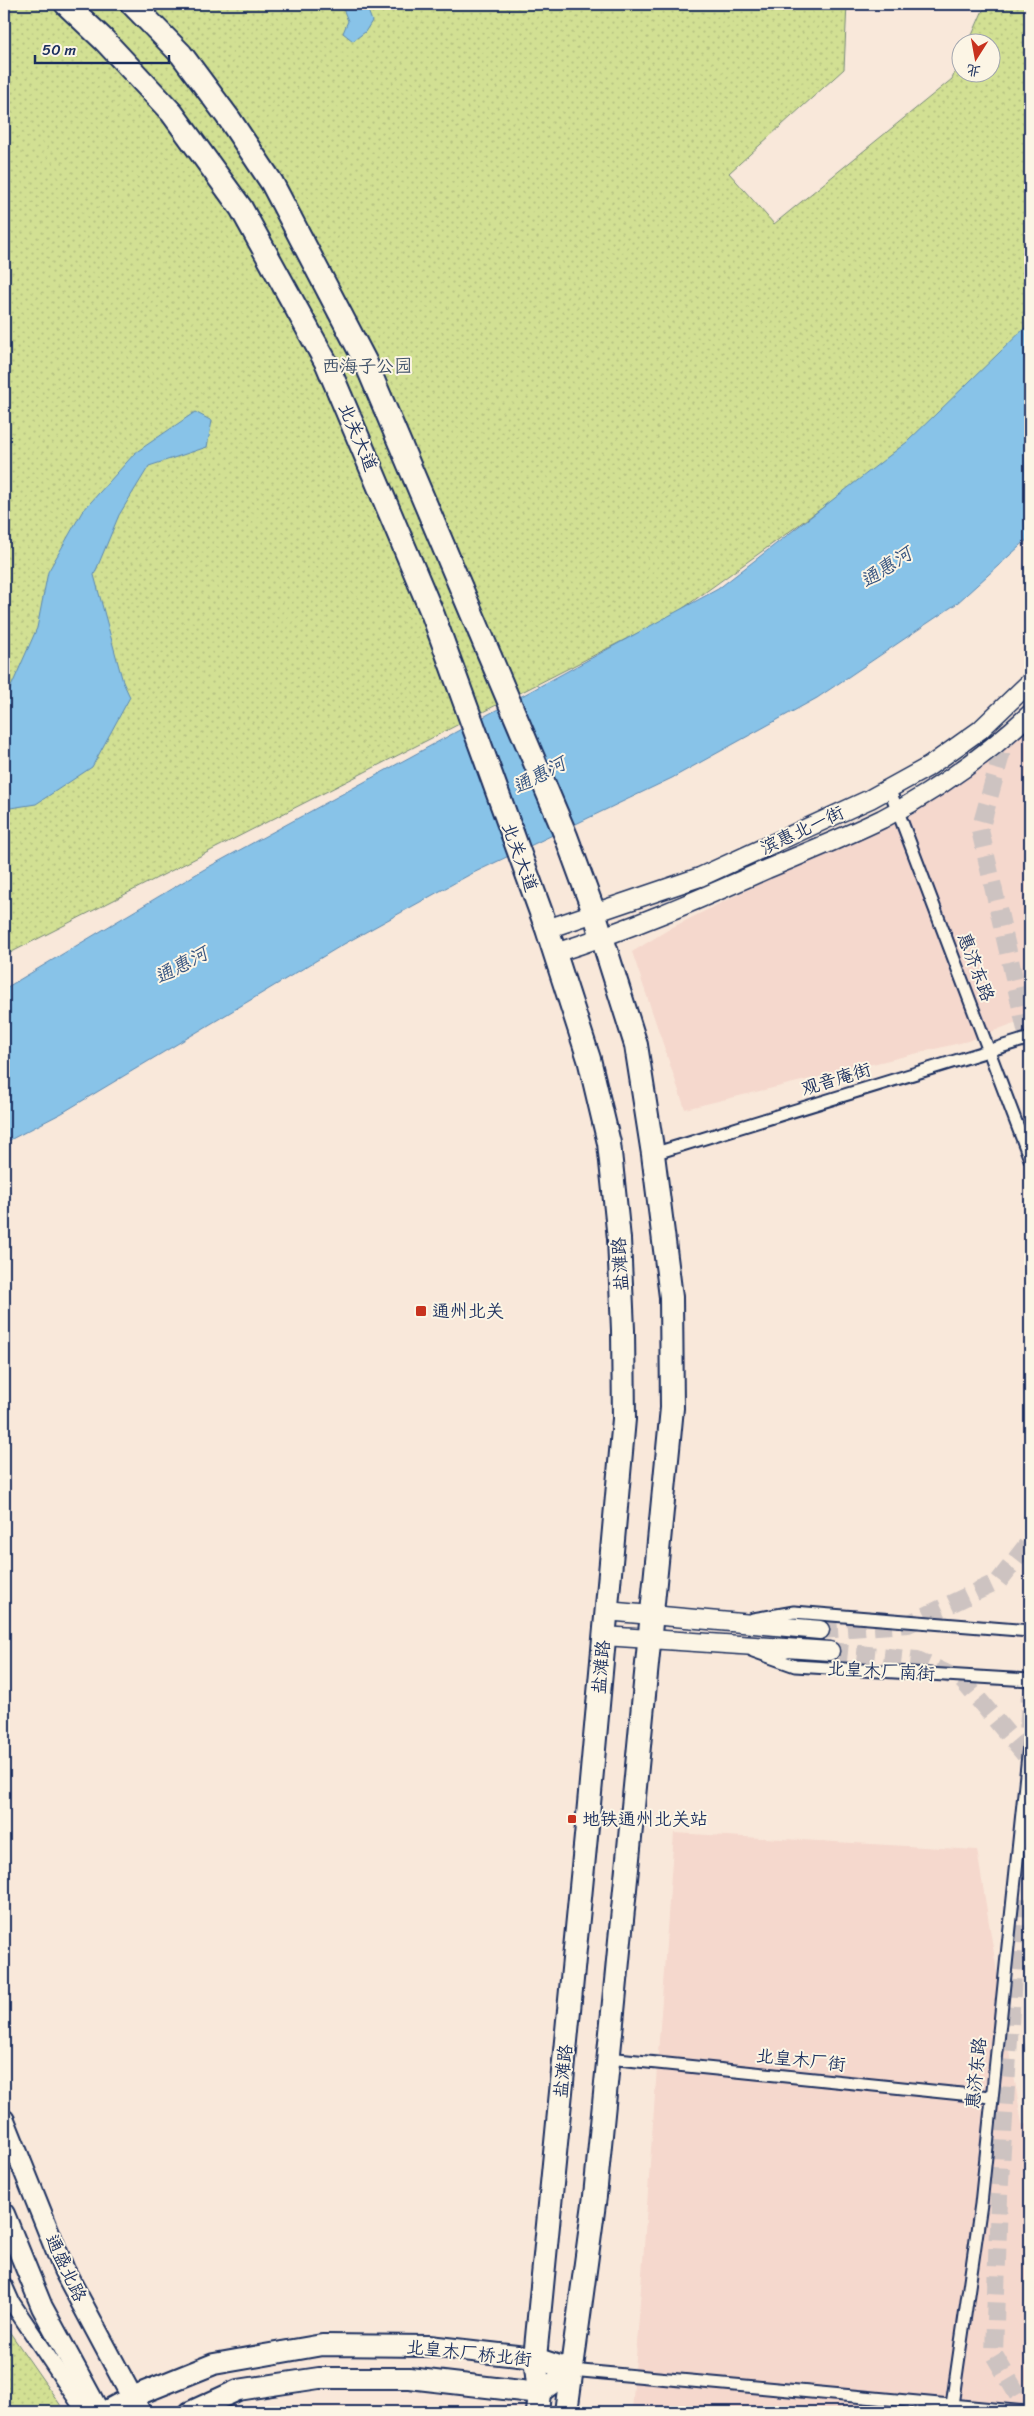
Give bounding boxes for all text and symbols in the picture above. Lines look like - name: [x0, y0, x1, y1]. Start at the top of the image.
- scale bar: [35, 32, 169, 64]
- north arrow: [952, 32, 1002, 82]
- text: 50 m: [42, 37, 77, 63]
- text: 北: [964, 57, 983, 84]
- park label: 西海子公园: [322, 350, 412, 382]
- street label: 北关大道: [329, 398, 387, 476]
- water label: 通惠河: [853, 536, 921, 596]
- water label: 通惠河: [506, 746, 575, 803]
- street label: 滨惠北一街: [754, 796, 850, 864]
- street label: 北关大道: [493, 818, 547, 896]
- street label: 惠济东路: [948, 928, 1004, 1006]
- water label: 通惠河: [148, 936, 217, 993]
- street label: 观音庵街: [797, 1053, 875, 1105]
- street label: 盐滩路: [603, 1236, 637, 1292]
- place label: 通州北关: [432, 1295, 504, 1327]
- marker: 通州北关: [414, 1304, 428, 1318]
- street label: 盐滩路: [583, 1639, 619, 1695]
- street label: 北皇木厂南街: [826, 1652, 936, 1690]
- place label: 地铁通州北关站: [582, 1803, 708, 1835]
- marker: 地铁通州北关站: [566, 1813, 578, 1825]
- street label: 惠济东路: [956, 2036, 996, 2110]
- street label: 北皇木厂街: [755, 2039, 847, 2081]
- street label: 盐滩路: [544, 2042, 582, 2100]
- street label: 通盛北路: [36, 2229, 96, 2307]
- street label: 北皇木厂桥北街: [405, 2331, 533, 2375]

